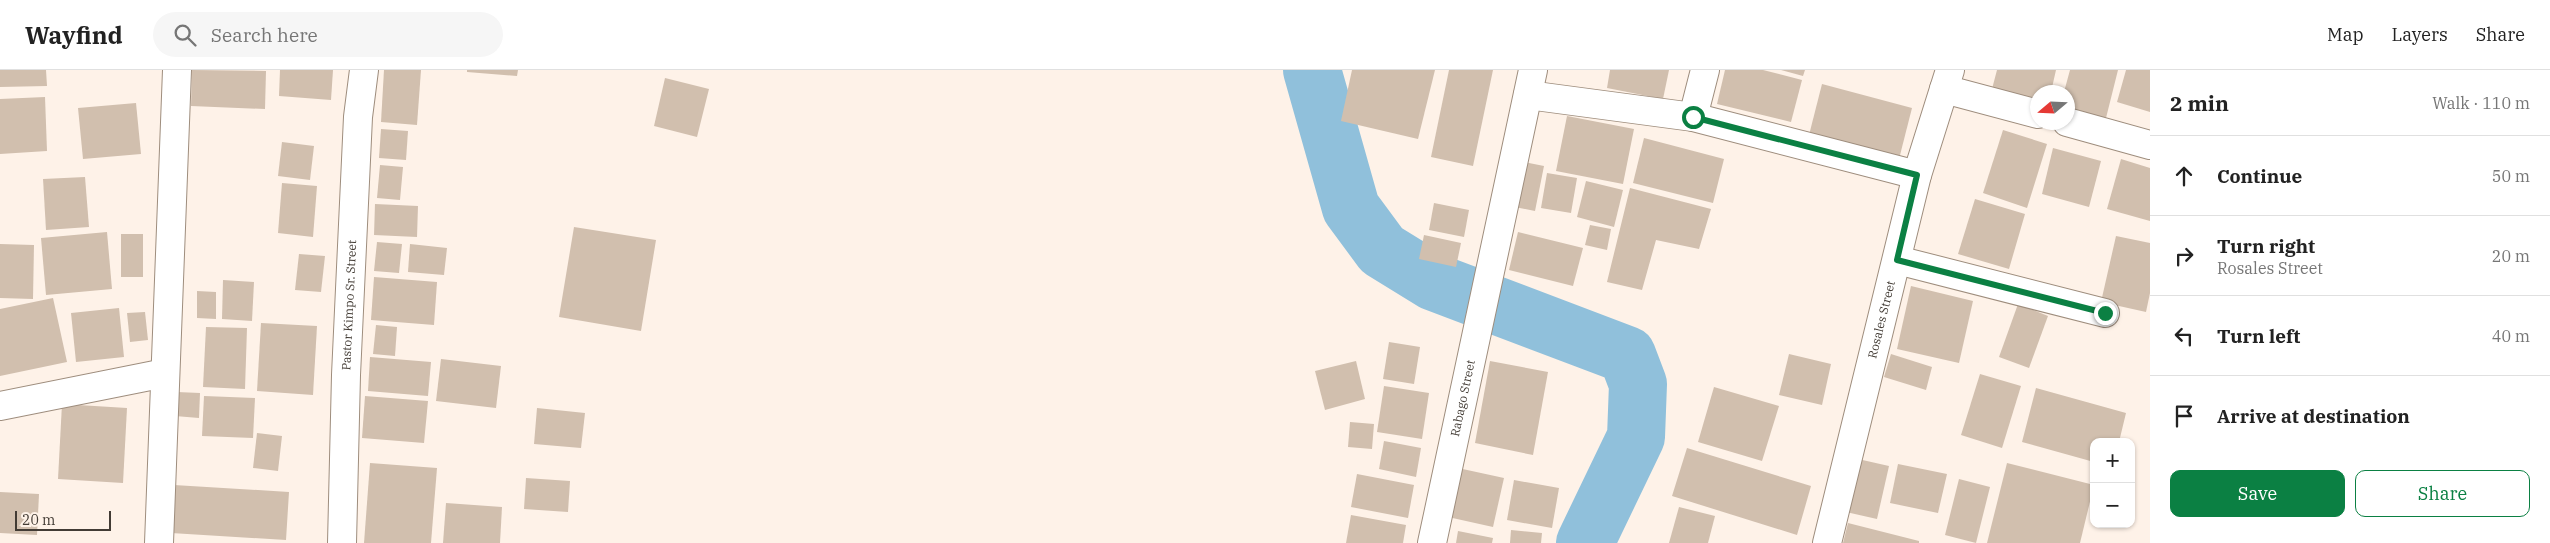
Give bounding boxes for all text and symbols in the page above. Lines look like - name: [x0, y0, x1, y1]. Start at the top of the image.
- search box: [153, 12, 503, 57]
- text: Wayfind: [25, 19, 123, 51]
- icon: search: [171, 21, 199, 49]
- text: Search here: [211, 23, 318, 47]
- text: Map: [2327, 23, 2364, 46]
- text: Layers: [2392, 23, 2448, 46]
- text: Share: [2476, 23, 2525, 46]
- north arrow: [2030, 85, 2075, 130]
- text: 2 min: [2170, 89, 2229, 117]
- text: Walk · 110 m: [2432, 93, 2530, 113]
- route start: [1682, 106, 1705, 129]
- icon: ahead: [2170, 162, 2198, 190]
- text: Continue: [2217, 164, 2302, 188]
- text: 50 m: [2492, 166, 2530, 186]
- text: Turn right: [2217, 234, 2315, 258]
- street label: Pastor Kimpo Sr. Street: [338, 240, 359, 371]
- icon: right: [2170, 242, 2198, 270]
- text: 20 m: [2492, 246, 2530, 266]
- text: Rosales Street: [2217, 258, 2323, 278]
- street label: Rosales Street: [1864, 279, 1898, 360]
- route end: [2094, 302, 2117, 325]
- icon: left: [2170, 322, 2198, 350]
- text: Turn left: [2217, 324, 2300, 348]
- text: 40 m: [2492, 326, 2530, 346]
- street label: Rabago Street: [1447, 358, 1478, 438]
- icon: arrive: [2170, 402, 2198, 430]
- text: Arrive at destination: [2217, 404, 2410, 428]
- map controls: [2090, 438, 2135, 528]
- button: +: [2090, 438, 2135, 483]
- button: Save: [2170, 470, 2345, 517]
- button: Share: [2355, 470, 2530, 517]
- button: −: [2090, 483, 2135, 528]
- scale bar: [15, 508, 111, 531]
- text: 20 m: [22, 511, 55, 529]

